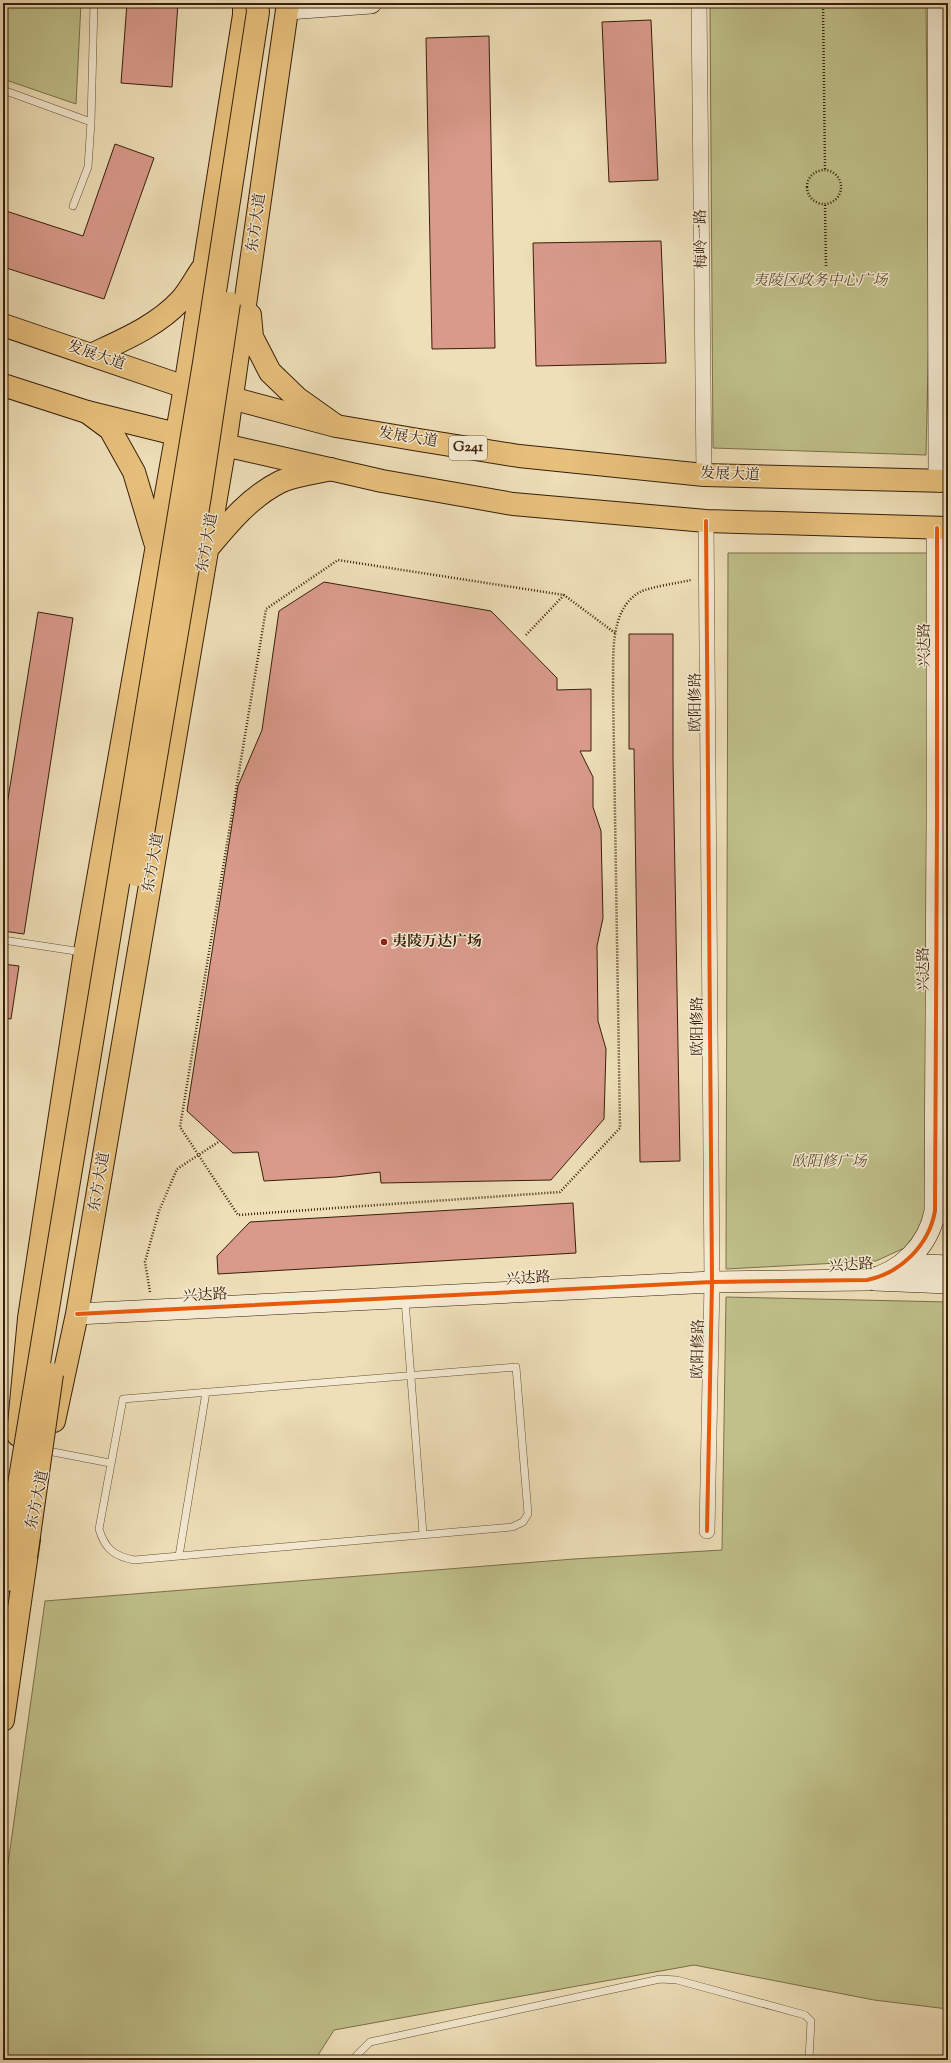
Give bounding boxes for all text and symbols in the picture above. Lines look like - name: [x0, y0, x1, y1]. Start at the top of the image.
- street label: 东方大道: [242, 192, 272, 254]
- street label: 梅岭一路: [691, 209, 713, 269]
- park label: 夷陵区政务中心广场: [752, 271, 889, 292]
- street label: 发展大道: [64, 336, 128, 376]
- street label: 发展大道: [377, 423, 439, 453]
- road number: G241: [449, 436, 487, 460]
- street label: 发展大道: [700, 463, 760, 487]
- street label: 东方大道: [192, 512, 224, 574]
- street label: 兴达路: [915, 622, 936, 668]
- street label: 欧阳修路: [686, 672, 707, 732]
- street label: 东方大道: [138, 832, 170, 894]
- place label: 夷陵万达广场: [392, 932, 482, 953]
- marker: 夷陵万达广场: [379, 937, 389, 947]
- street label: 兴达路: [914, 946, 935, 992]
- street label: 欧阳修路: [688, 996, 709, 1056]
- street label: 东方大道: [84, 1151, 116, 1213]
- park label: 欧阳修广场: [791, 1152, 868, 1173]
- street label: 兴达路: [828, 1254, 874, 1278]
- street label: 兴达路: [505, 1267, 551, 1291]
- street label: 兴达路: [182, 1284, 228, 1308]
- street label: 欧阳修路: [688, 1319, 710, 1379]
- street label: 东方大道: [21, 1468, 55, 1532]

